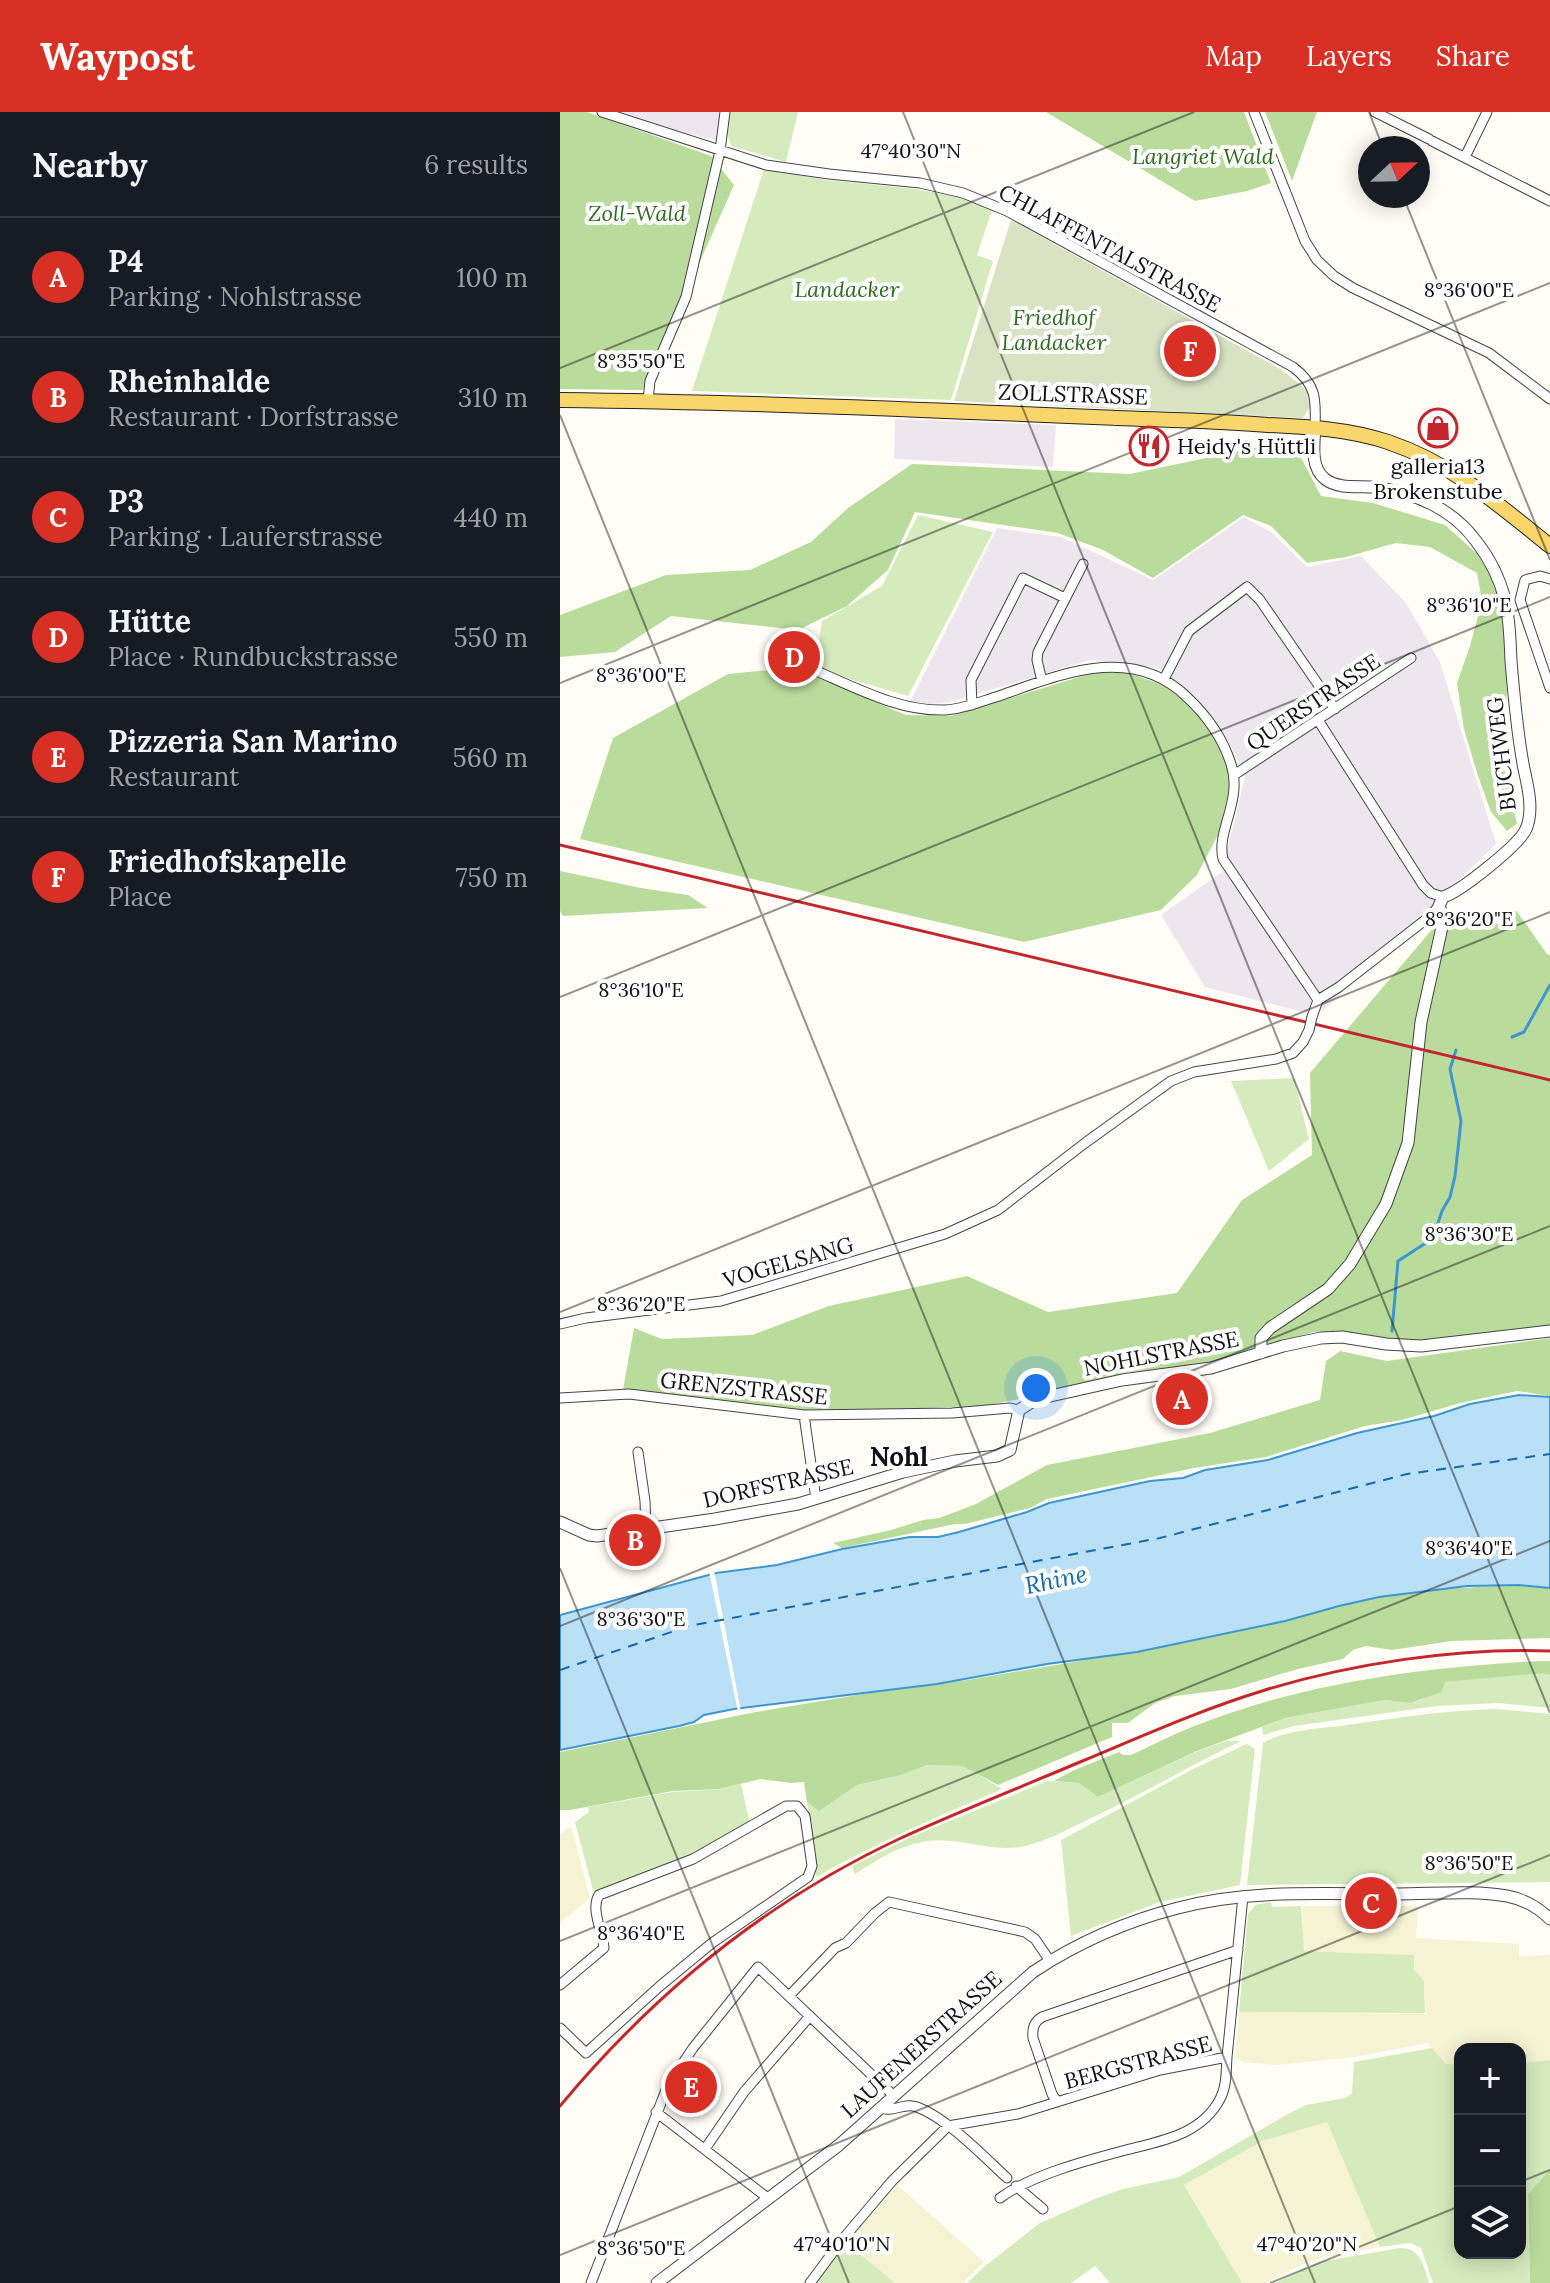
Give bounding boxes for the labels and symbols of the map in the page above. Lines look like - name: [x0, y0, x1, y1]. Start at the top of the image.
- north arrow: [1358, 136, 1430, 208]
- text: 47°40'30"N: [861, 138, 961, 163]
- park label: Langriet Wald: [1132, 142, 1275, 170]
- street label: CHLAFFENTALSTRASSE: [994, 177, 1226, 319]
- park label: Zoll-Wald: [588, 199, 687, 227]
- park label: Landacker: [795, 275, 900, 303]
- text: 8°36'00"E: [1424, 277, 1514, 302]
- park label: Friedhof Landacker: [1002, 303, 1107, 356]
- pin: F: [1164, 321, 1216, 381]
- text: 8°35'50"E: [597, 348, 685, 373]
- street label: ZOLLSTRASSE: [998, 377, 1148, 411]
- shop icon: galleria13 Brokenstube: [1417, 407, 1459, 449]
- restaurant icon: Heidy's Hüttli: [1128, 425, 1170, 467]
- place label: Heidy's Hüttli: [1177, 432, 1316, 460]
- place label: galleria13 Brokenstube: [1373, 452, 1503, 505]
- text: 8°36'10"E: [1426, 592, 1512, 617]
- pin: D: [768, 627, 820, 687]
- street label: QUERSTRASSE: [1241, 647, 1385, 757]
- text: 8°36'00"E: [596, 662, 686, 687]
- street label: BUCHWEG: [1480, 695, 1522, 813]
- text: 8°36'20"E: [1425, 906, 1513, 931]
- text: 8°36'10"E: [598, 977, 684, 1002]
- text: 8°36'30"E: [1424, 1221, 1514, 1246]
- street label: VOGELSANG: [719, 1230, 857, 1294]
- text: 8°36'20"E: [597, 1291, 685, 1316]
- street label: NOHLSTRASSE: [1081, 1324, 1241, 1382]
- street label: GRENZSTRASSE: [659, 1365, 829, 1411]
- your location: [1016, 1368, 1056, 1408]
- pin: A: [1156, 1369, 1208, 1429]
- district label: Nohl: [870, 1440, 928, 1473]
- street label: DORFSTRASSE: [700, 1452, 856, 1514]
- pin: B: [609, 1510, 661, 1570]
- text: 8°36'40"E: [1425, 1535, 1513, 1560]
- water label: Rhine: [1022, 1558, 1090, 1601]
- text: 8°36'30"E: [596, 1606, 686, 1631]
- text: 8°36'50"E: [1425, 1850, 1513, 1875]
- pin: C: [1345, 1873, 1397, 1933]
- text: 8°36'40"E: [597, 1920, 685, 1945]
- street label: LAUFENERSTRASSE: [835, 1964, 1007, 2124]
- street label: BERGSTRASSE: [1061, 2029, 1215, 2095]
- pin: E: [665, 2057, 717, 2117]
- text: 47°40'10"N: [794, 2231, 890, 2256]
- text: 47°40'20"N: [1257, 2231, 1357, 2256]
- text: 8°36'50"E: [597, 2235, 685, 2260]

